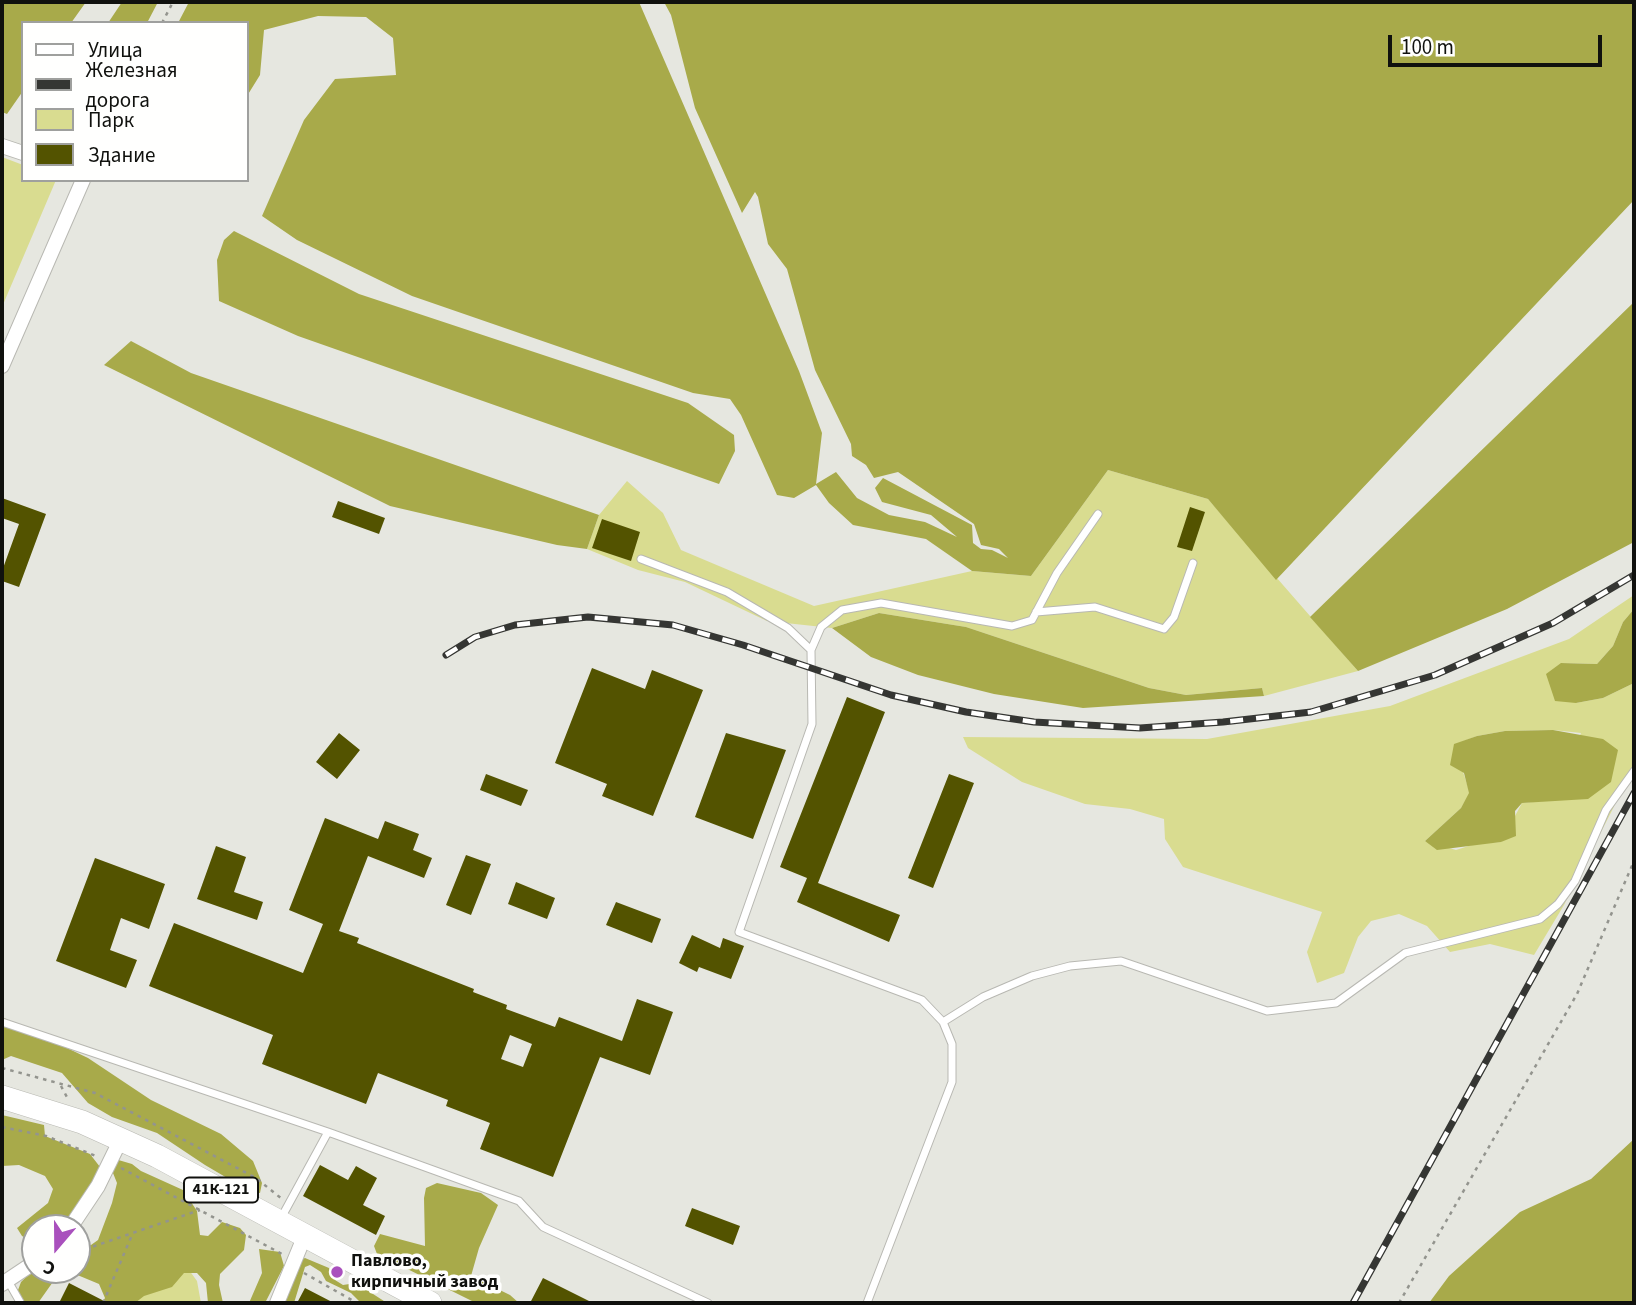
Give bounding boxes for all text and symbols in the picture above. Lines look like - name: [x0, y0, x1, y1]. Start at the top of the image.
- legend: [21, 21, 248, 182]
- scale bar: [1391, 21, 1604, 65]
- text: 100 m: [1401, 32, 1454, 62]
- text: Улица: [88, 35, 143, 65]
- text: Железная дорога: [86, 55, 178, 115]
- text: Парк: [88, 105, 134, 135]
- text: Здание: [88, 140, 156, 170]
- road number: 41К-121: [184, 1178, 258, 1202]
- north arrow: [21, 1214, 91, 1284]
- place label: Павлово, кирпичный завод: [351, 1251, 498, 1294]
- text: С: [40, 1253, 59, 1282]
- marker: Павлово, кирпичный завод: [329, 1264, 345, 1280]

